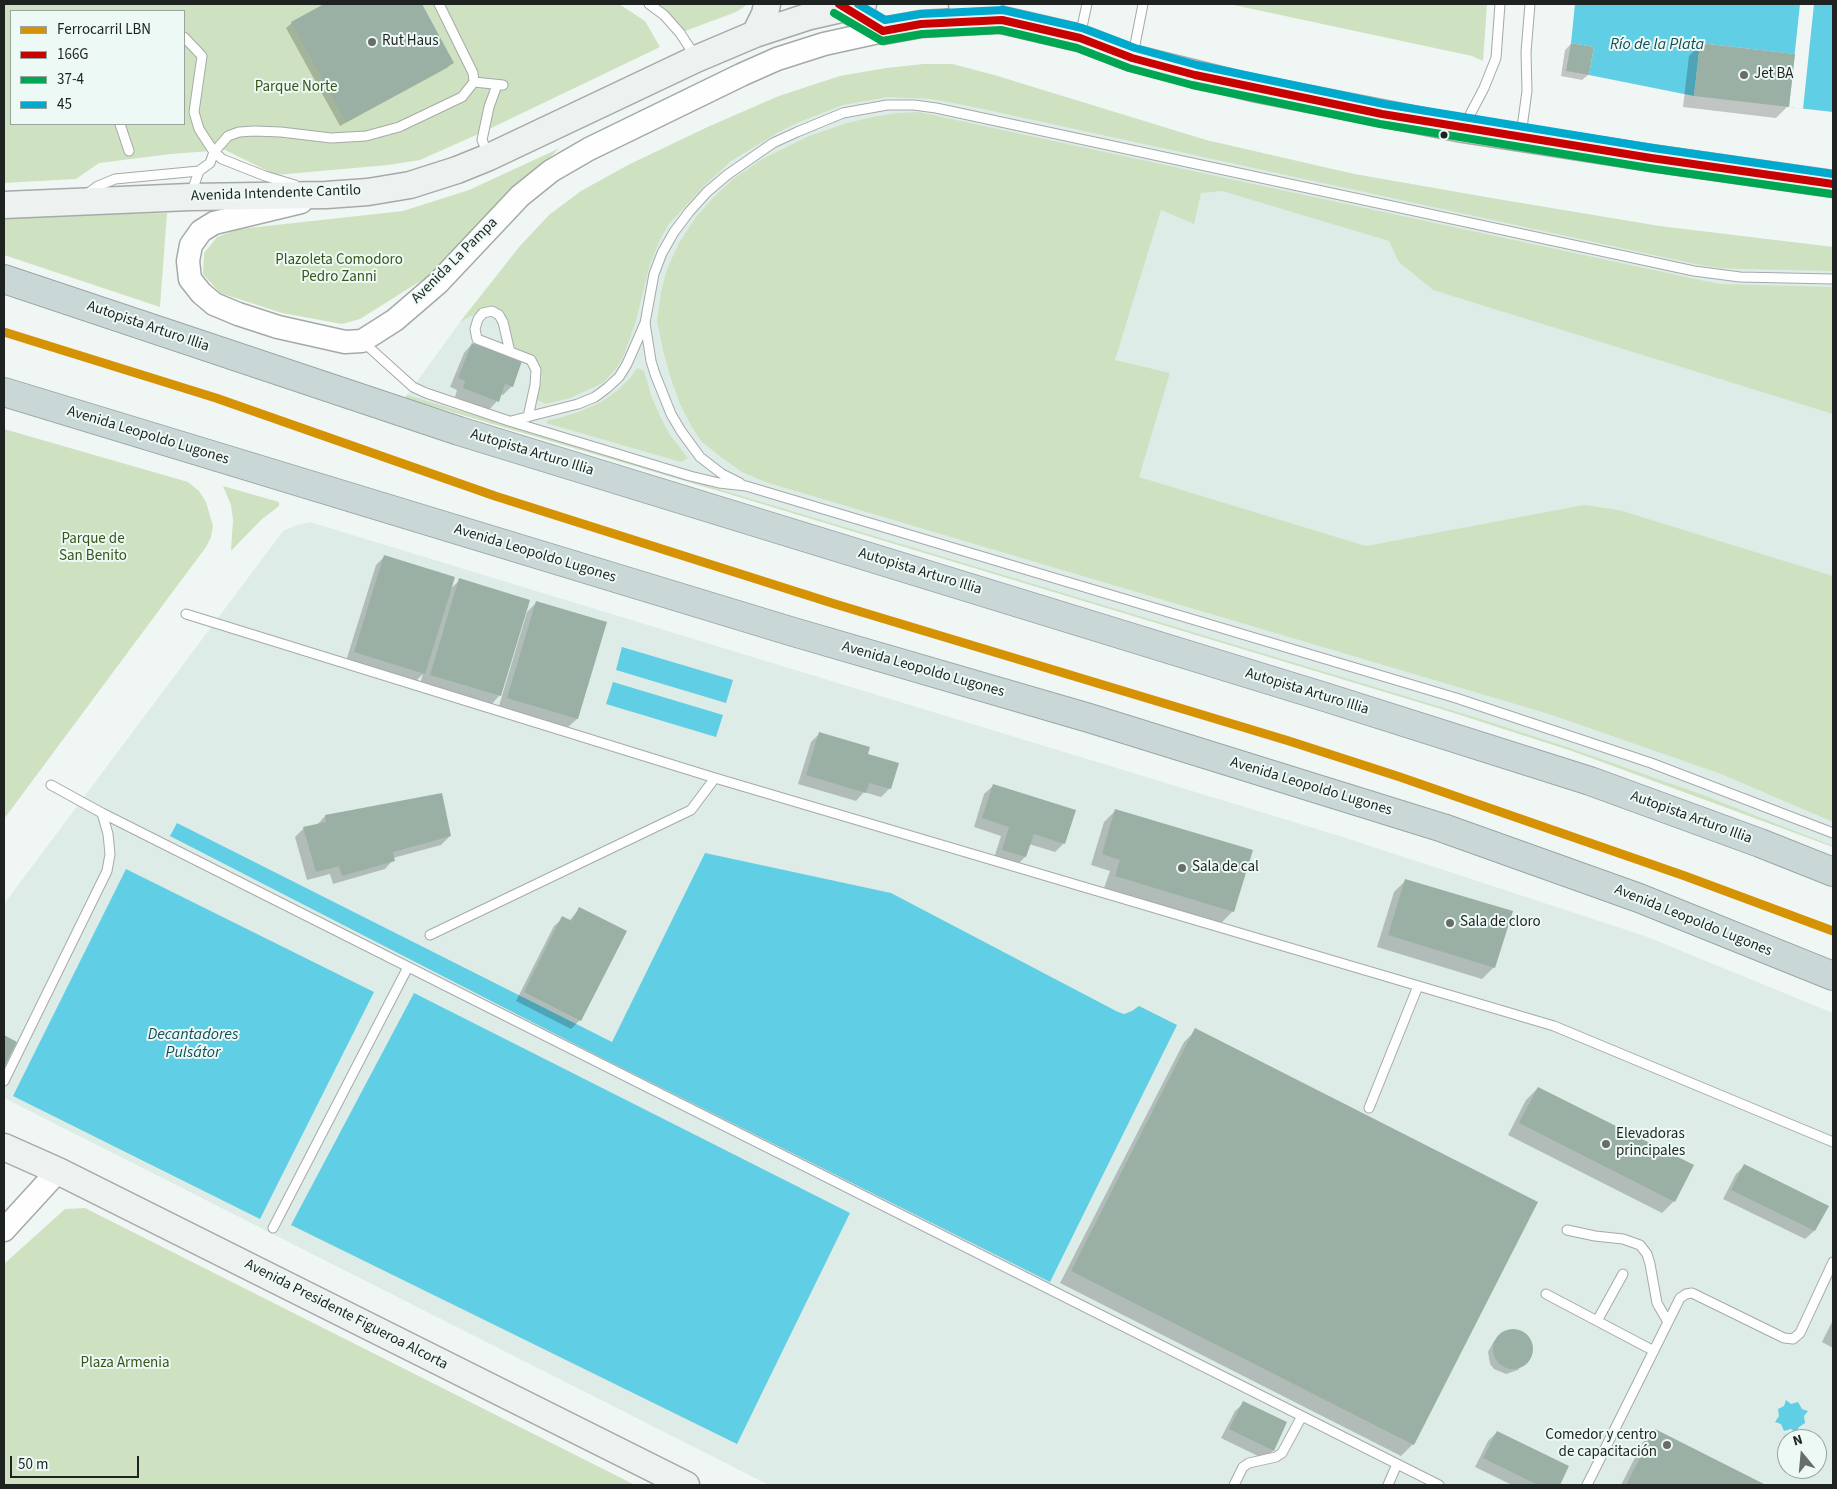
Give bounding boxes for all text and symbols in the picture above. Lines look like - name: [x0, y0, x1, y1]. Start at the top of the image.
- legend: [10, 10, 185, 125]
- text: Ferrocarril LBN: [57, 19, 151, 40]
- place label: Rut Haus: [382, 33, 439, 51]
- water label: Río de la Plata: [1610, 35, 1704, 55]
- marker: Rut Haus: [366, 36, 378, 48]
- text: 166G: [57, 44, 89, 65]
- place label: Jet BA: [1754, 66, 1794, 84]
- text: 37-4: [57, 69, 84, 90]
- marker: Jet BA: [1738, 69, 1750, 81]
- park label: Parque Norte: [255, 79, 337, 97]
- text: 45: [57, 94, 72, 115]
- unlabelled marker: [1439, 130, 1449, 140]
- street label: Avenida Intendente Cantilo: [191, 182, 361, 206]
- street label: Avenida La Pampa: [408, 214, 502, 308]
- park label: Plazoleta Comodoro Pedro Zanni: [275, 252, 403, 287]
- street label: Autopista Arturo Illia: [84, 298, 212, 356]
- street label: Avenida Leopoldo Lugones: [65, 403, 231, 469]
- street label: Autopista Arturo Illia: [468, 426, 596, 480]
- street label: Avenida Leopoldo Lugones: [452, 521, 618, 587]
- park label: Parque de San Benito: [59, 531, 127, 566]
- street label: Autopista Arturo Illia: [856, 545, 984, 599]
- street label: Avenida Leopoldo Lugones: [840, 638, 1006, 702]
- street label: Autopista Arturo Illia: [1243, 665, 1371, 719]
- street label: Avenida Leopoldo Lugones: [1228, 754, 1394, 820]
- street label: Autopista Arturo Illia: [1628, 788, 1754, 848]
- place label: Sala de cal: [1192, 859, 1259, 877]
- marker: Sala de cal: [1176, 862, 1188, 874]
- street label: Avenida Leopoldo Lugones: [1612, 881, 1774, 961]
- place label: Sala de cloro: [1460, 914, 1541, 932]
- marker: Sala de cloro: [1444, 917, 1456, 929]
- water label: Decantadores Pulsátor: [148, 1025, 238, 1063]
- place label: Elevadoras principales: [1616, 1126, 1685, 1161]
- marker: Elevadoras principales: [1600, 1138, 1612, 1150]
- street label: Avenida Presidente Figueroa Alcorta: [242, 1256, 450, 1374]
- park label: Plaza Armenia: [80, 1355, 170, 1373]
- place label: Comedor y centro de capacitación: [1545, 1427, 1657, 1462]
- north arrow: [1777, 1429, 1827, 1479]
- text: N: [1791, 1430, 1805, 1452]
- marker: Comedor y centro de capacitación: [1661, 1439, 1673, 1451]
- scale bar: [12, 1446, 141, 1478]
- text: 50 m: [18, 1454, 48, 1475]

